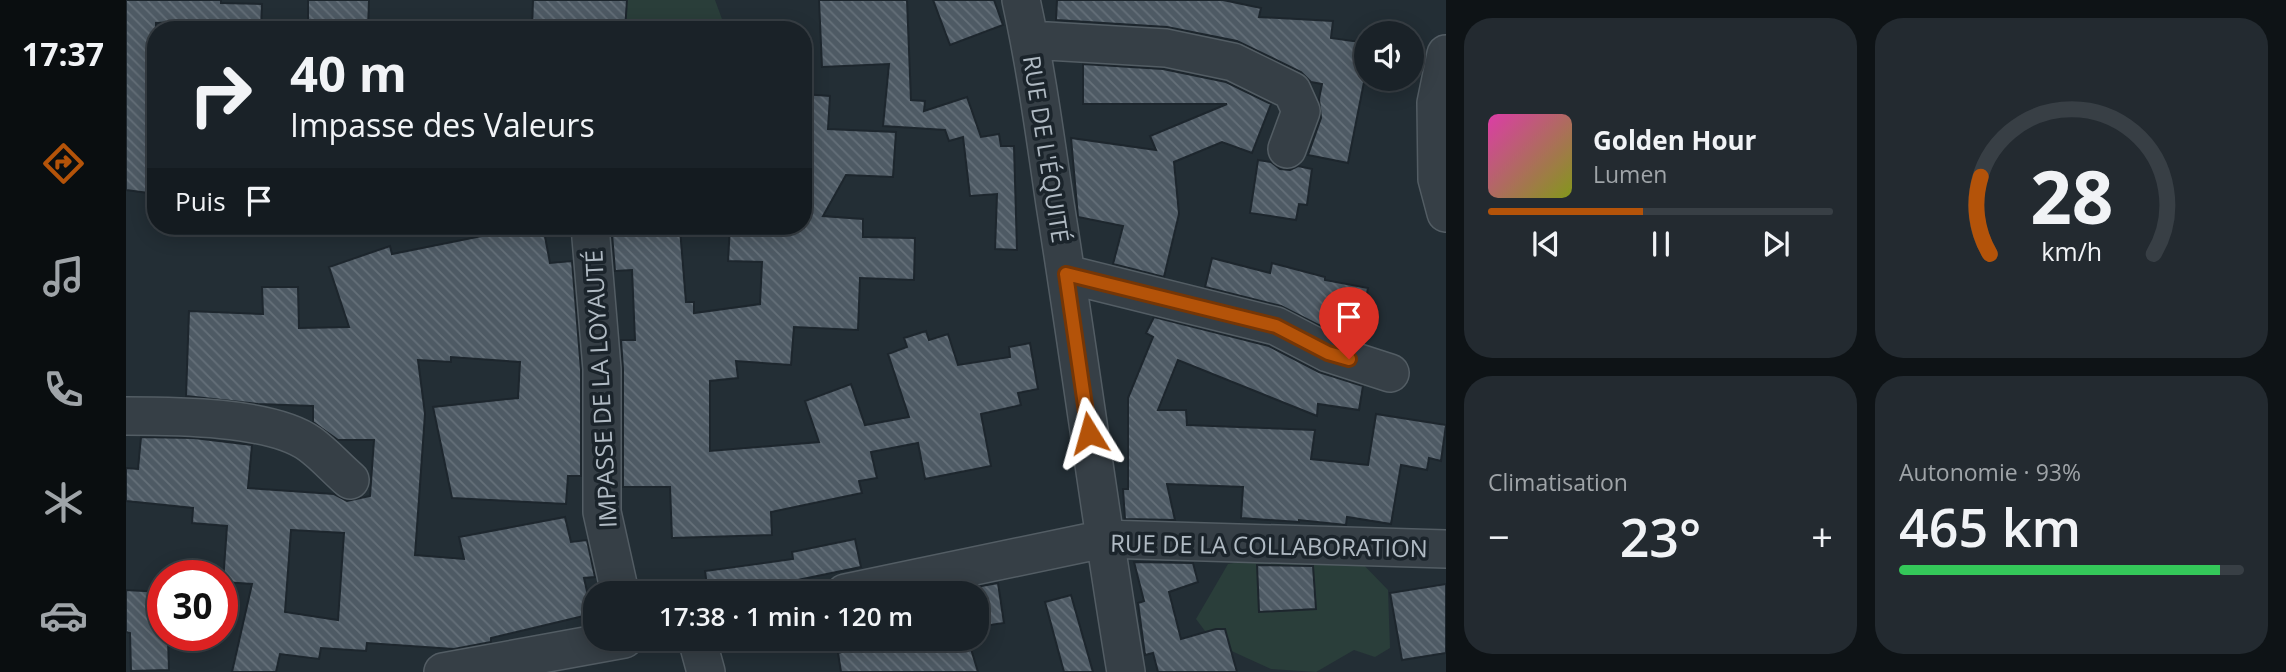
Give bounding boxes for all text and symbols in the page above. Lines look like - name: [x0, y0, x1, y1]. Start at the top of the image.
- map controls: [1354, 21, 1424, 91]
- button: sound: [1354, 21, 1424, 91]
- text: 17:37: [22, 32, 104, 75]
- text: 40 m: [290, 40, 407, 106]
- icon: right: [175, 49, 266, 140]
- street label: RUE DE L'ÉQUITÉ: [1016, 53, 1078, 245]
- text: Impasse des Valeurs: [290, 103, 595, 146]
- text: Golden Hour: [1593, 122, 1756, 158]
- icon: directions: [39, 139, 88, 188]
- text: 28: [2030, 147, 2113, 246]
- text: Lumen: [1593, 158, 1667, 190]
- icon: arrive: [240, 182, 278, 220]
- text: Puis: [175, 183, 226, 219]
- icon: previous: [1527, 225, 1565, 263]
- icon: pause: [1642, 225, 1680, 263]
- icon: next: [1757, 225, 1795, 263]
- text: km/h: [2041, 234, 2102, 268]
- street label: IMPASSE DE LA LOYAUTÉ: [576, 249, 624, 529]
- icon: music: [39, 252, 88, 301]
- pin: [1319, 287, 1379, 359]
- icon: arrive: [1330, 298, 1368, 336]
- icon: phone: [39, 365, 88, 414]
- position arrow: [1052, 396, 1126, 470]
- text: Autonomie · 93%: [1899, 456, 2081, 488]
- text: Climatisation: [1488, 466, 1628, 498]
- icon: climate: [39, 478, 88, 527]
- text: 465 km: [1899, 491, 2081, 562]
- text: 23°: [1620, 501, 1701, 572]
- text: −: [1488, 510, 1510, 562]
- text: +: [1811, 510, 1833, 562]
- street label: RUE DE LA COLLABORATION: [1110, 526, 1428, 564]
- speed limit sign: 30: [147, 560, 238, 651]
- icon: car: [39, 591, 88, 640]
- text: 17:38 · 1 min · 120 m: [659, 598, 913, 634]

